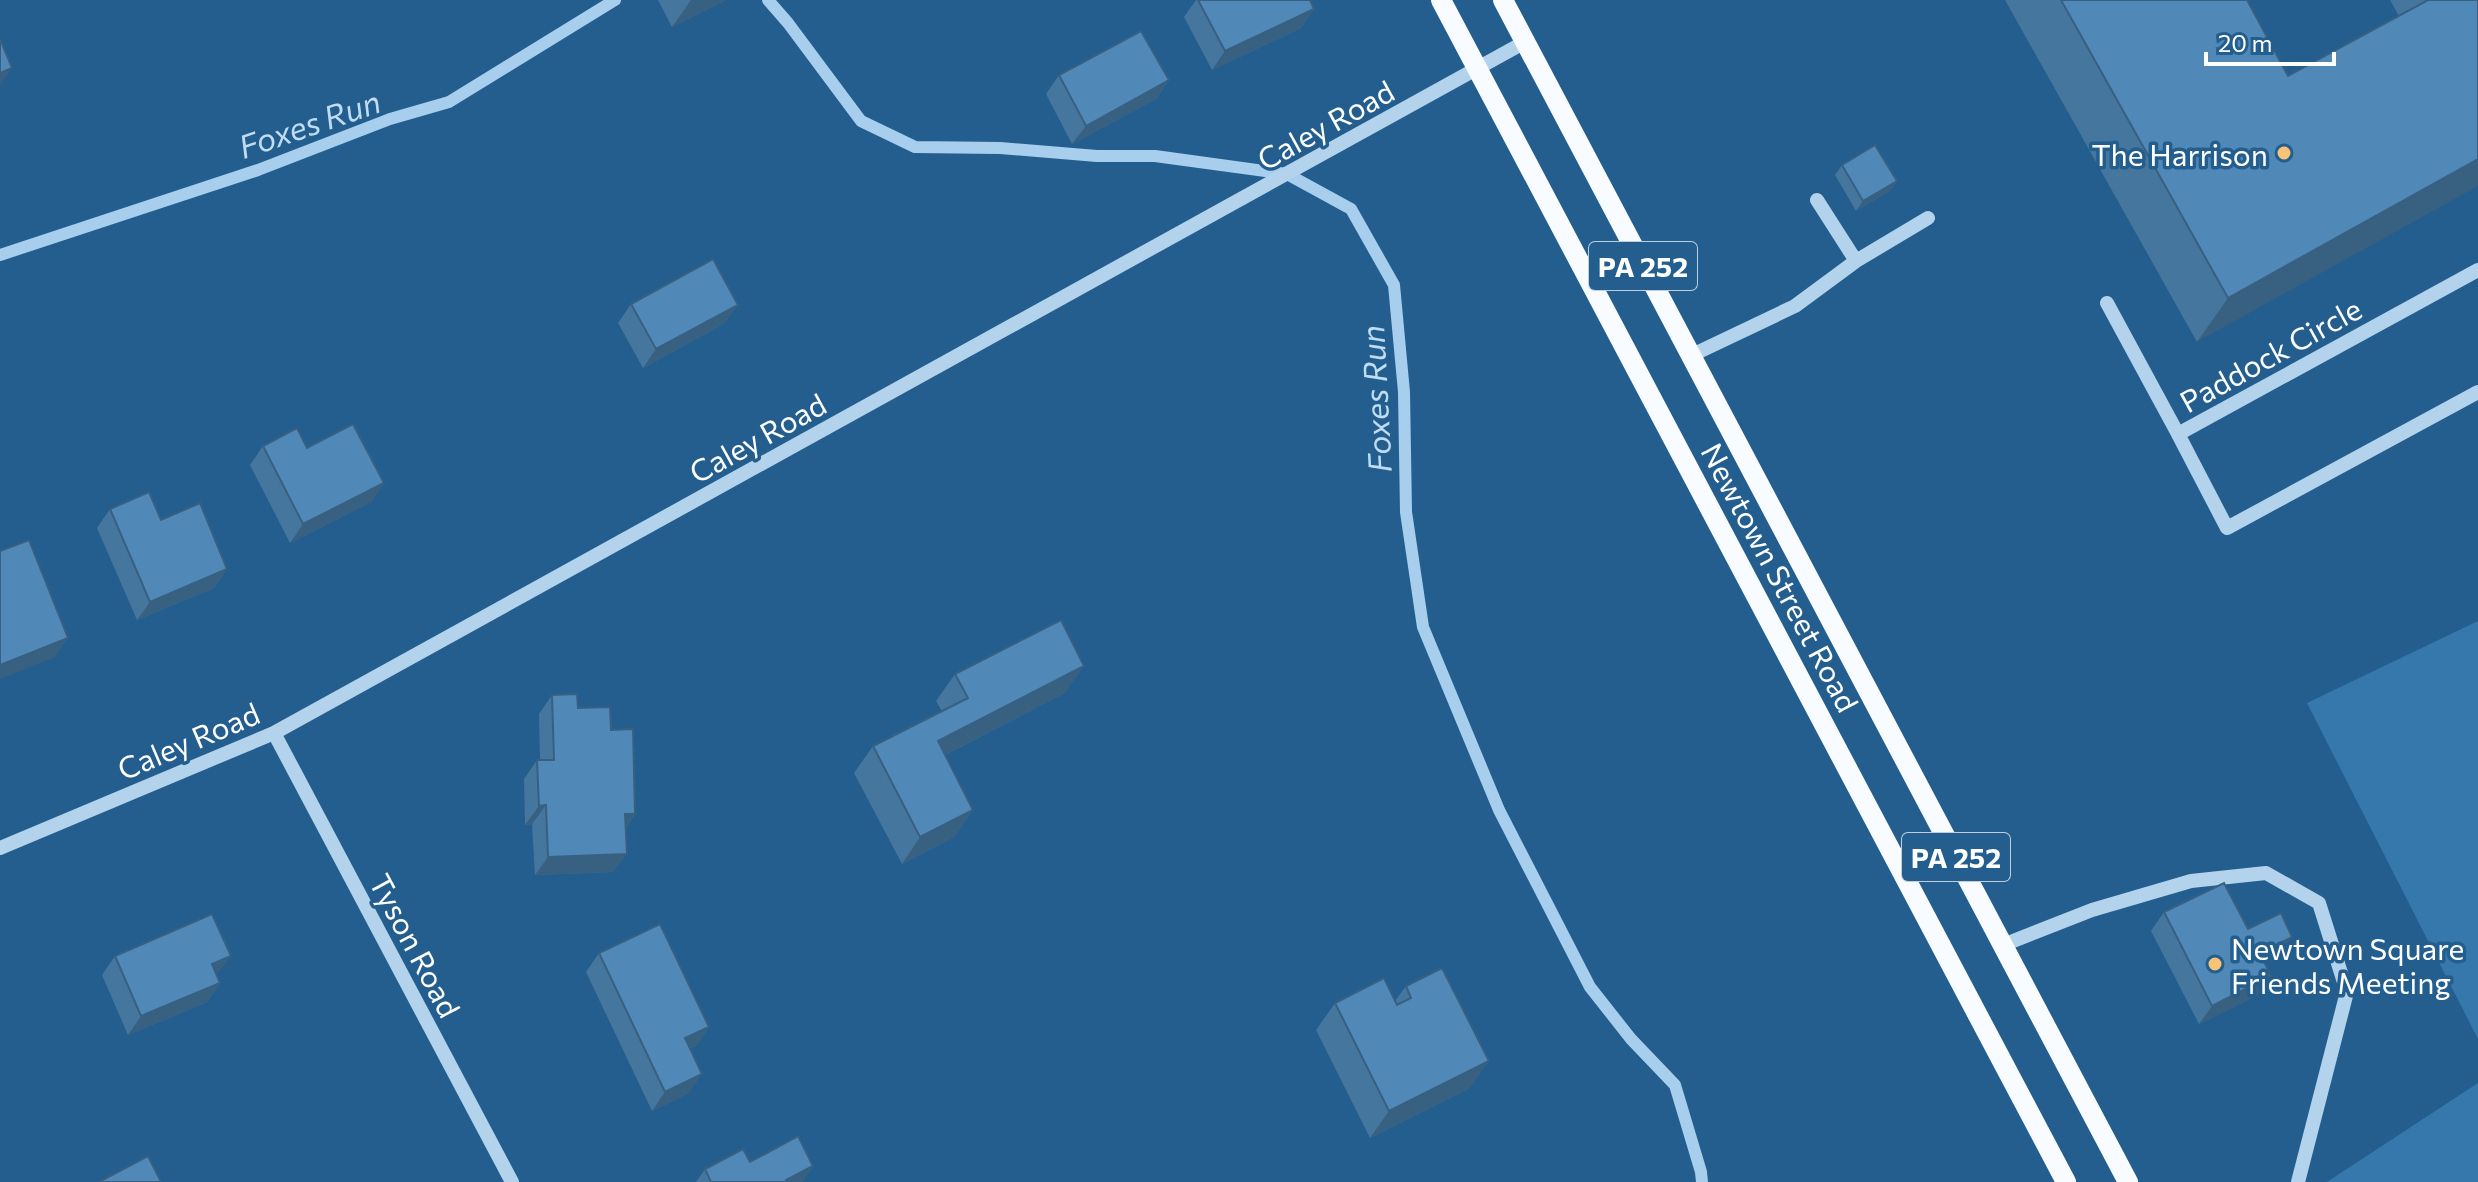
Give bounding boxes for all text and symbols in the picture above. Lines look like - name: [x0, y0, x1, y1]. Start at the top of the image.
- scale bar: [2206, 16, 2334, 66]
- text: 20 m: [2218, 28, 2272, 57]
- street label: Caley Road: [1250, 71, 1400, 177]
- water label: Foxes Run: [233, 80, 385, 166]
- place label: The Harrison: [2091, 135, 2268, 172]
- marker: The Harrison: [2275, 144, 2293, 162]
- road number: PA 252: [1589, 242, 1697, 290]
- street label: Paddock Circle: [2173, 289, 2367, 419]
- water label: Foxes Run: [1351, 324, 1399, 474]
- street label: Caley Road: [682, 384, 832, 490]
- street label: Newtown Street Road: [1694, 436, 1868, 718]
- street label: Caley Road: [111, 694, 265, 786]
- road number: PA 252: [1902, 833, 2010, 881]
- street label: Tyson Road: [363, 867, 469, 1023]
- place label: Newtown Square Friends Meeting: [2231, 929, 2464, 1000]
- marker: Newtown Square Friends Meeting: [2206, 955, 2224, 973]

